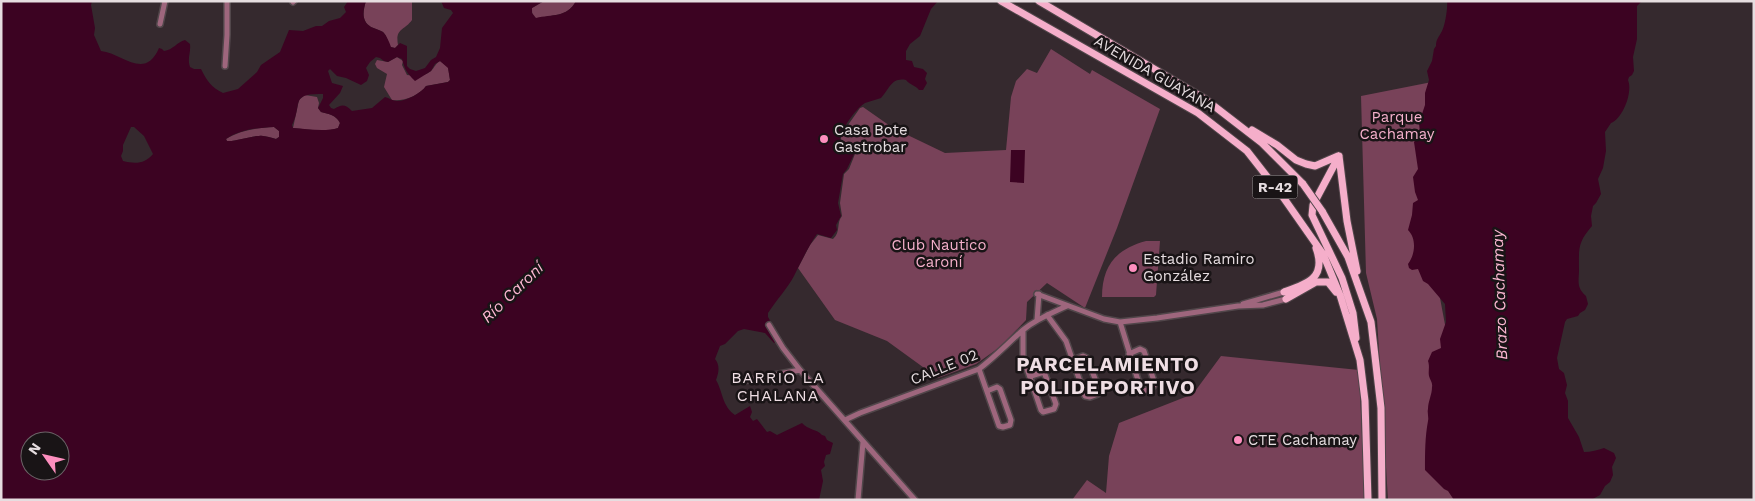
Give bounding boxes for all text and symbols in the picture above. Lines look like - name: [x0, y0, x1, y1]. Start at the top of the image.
- street label: AVENIDA GUAYANA: [1091, 32, 1219, 116]
- park label: Parque Cachamay: [1359, 108, 1435, 143]
- place label: Casa Bote Gastrobar: [834, 121, 908, 156]
- marker: Casa Bote Gastrobar: [818, 133, 830, 145]
- road number: R-42: [1252, 176, 1298, 198]
- water label: Brazo Cachamay: [1488, 229, 1511, 360]
- park label: Club Nautico Caroní: [892, 236, 987, 271]
- place label: Estadio Ramiro González: [1143, 250, 1254, 285]
- water label: Río Caroní: [477, 257, 549, 327]
- marker: Estadio Ramiro González: [1127, 262, 1139, 274]
- street label: CALLE 02: [908, 345, 980, 389]
- district label: PARCELAMIENTO POLIDEPORTIVO: [1016, 352, 1200, 399]
- district label: BARRIO LA CHALANA: [731, 368, 825, 405]
- north arrow: [20, 431, 70, 481]
- place label: CTE Cachamay: [1248, 431, 1357, 449]
- marker: CTE Cachamay: [1232, 434, 1244, 446]
- text: N: [25, 440, 44, 458]

